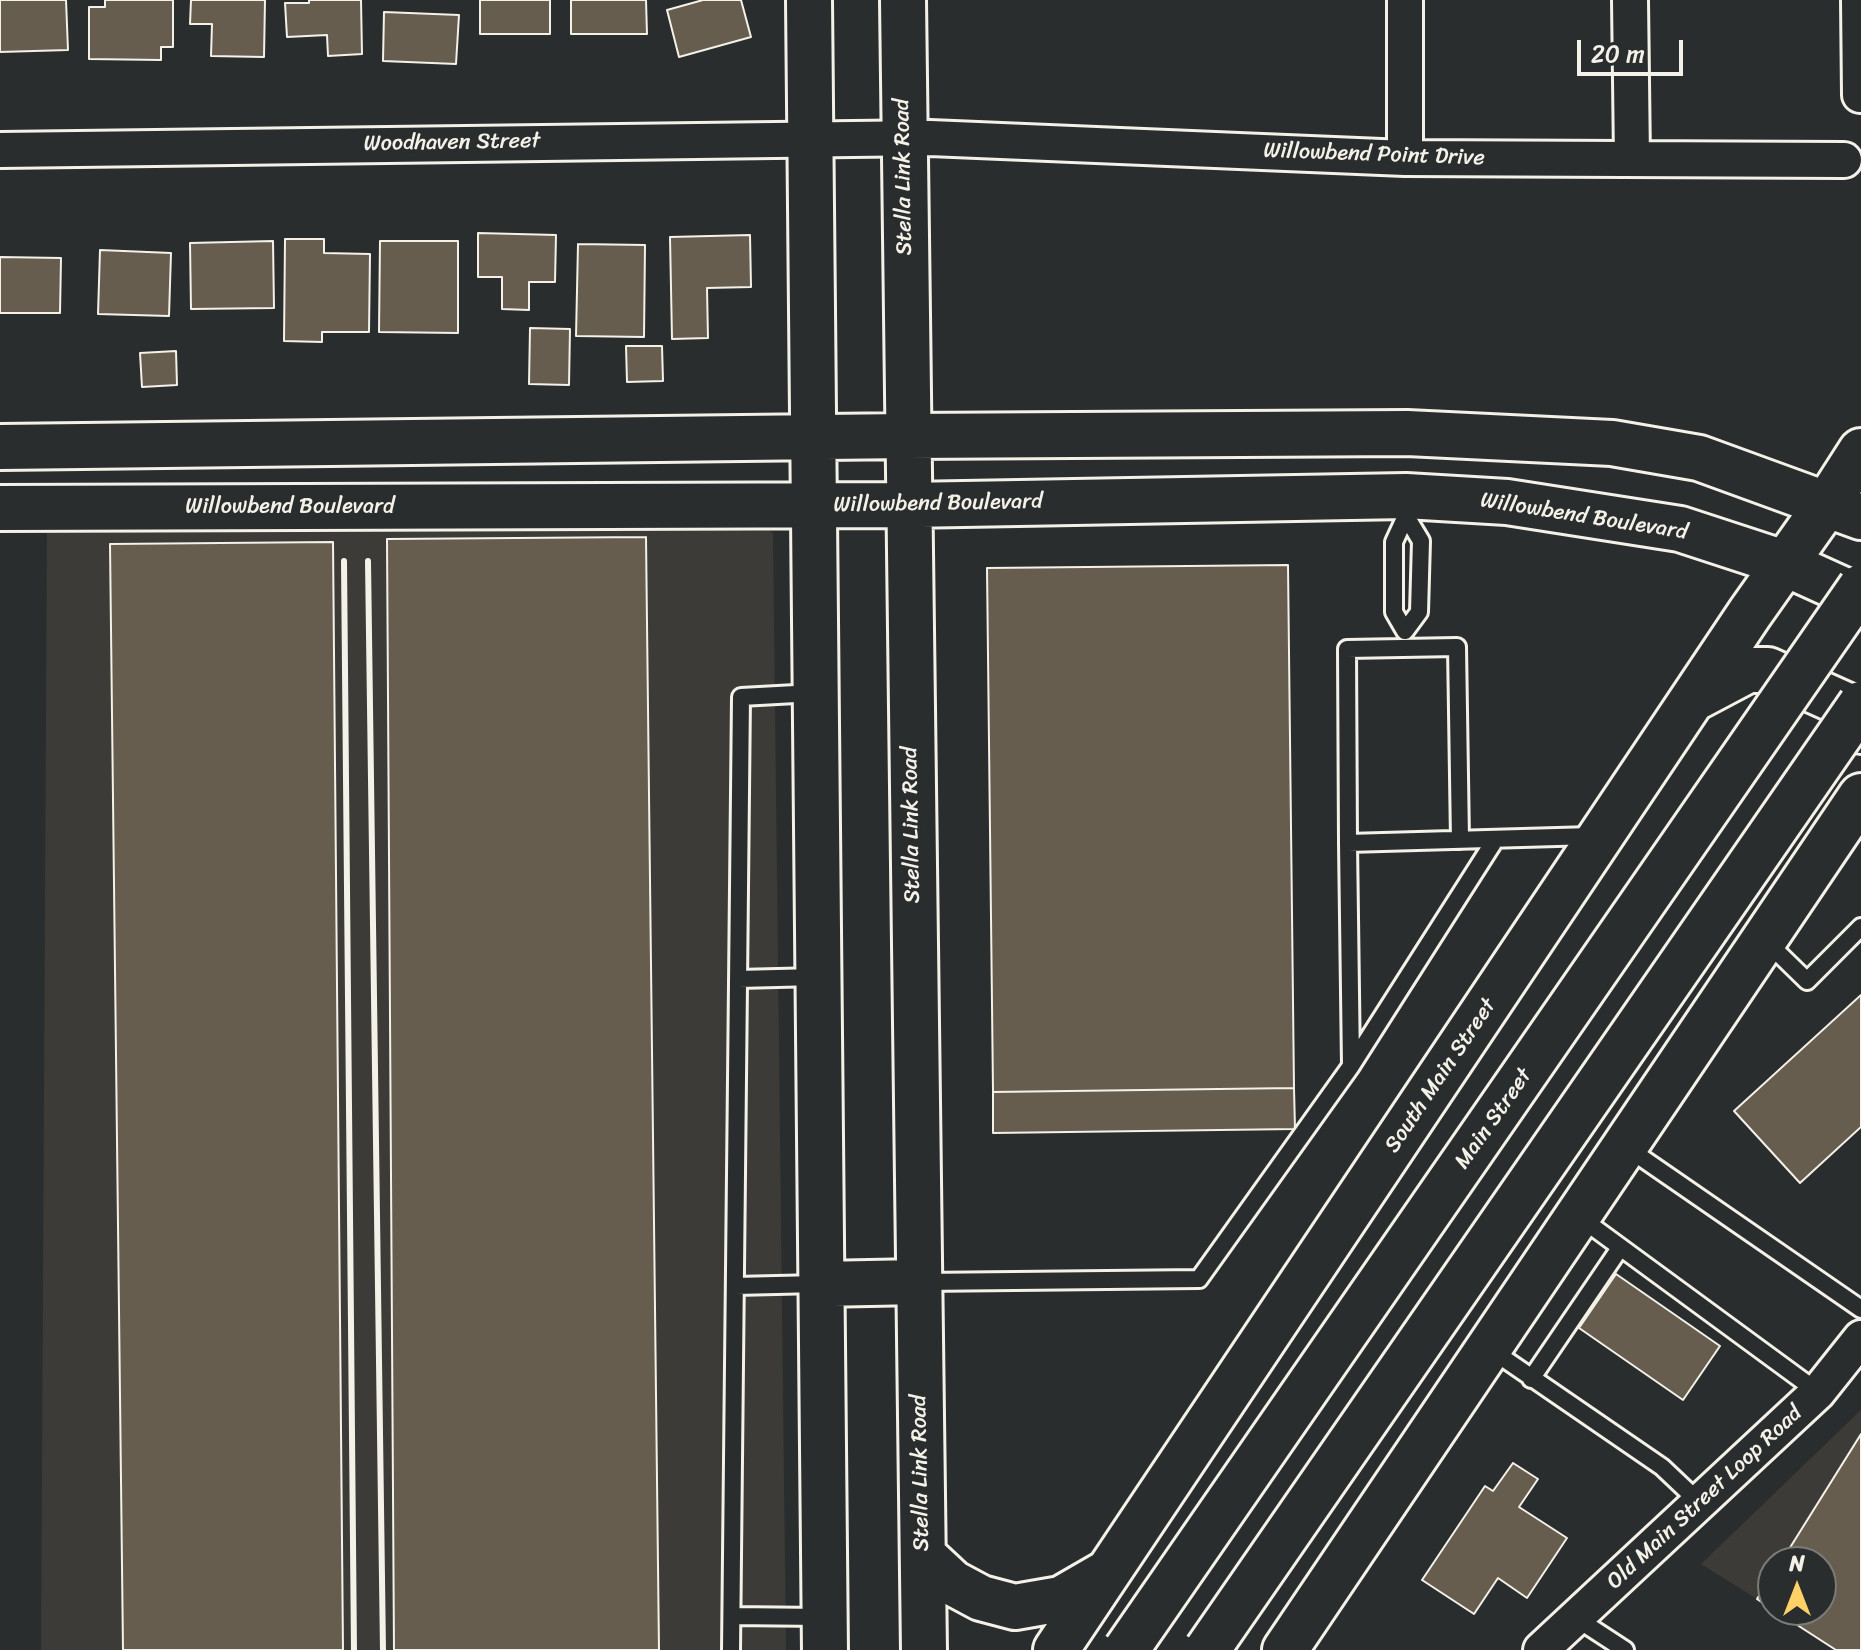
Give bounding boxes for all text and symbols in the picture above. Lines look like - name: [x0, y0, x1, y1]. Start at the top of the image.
- scale bar: [1581, 24, 1687, 74]
- text: 20 m: [1591, 33, 1645, 75]
- street label: Stella Link Road: [889, 98, 919, 256]
- street label: Woodhaven Street: [364, 128, 540, 158]
- street label: Willowbend Point Drive: [1263, 138, 1485, 172]
- street label: Willowbend Boulevard: [1479, 488, 1689, 546]
- street label: Willowbend Boulevard: [833, 489, 1043, 519]
- street label: Willowbend Boulevard: [185, 494, 395, 520]
- street label: Stella Link Road: [897, 746, 927, 904]
- street label: South Main Street: [1380, 994, 1502, 1158]
- street label: Main Street: [1450, 1064, 1538, 1174]
- street label: Stella Link Road: [906, 1394, 936, 1552]
- street label: Old Main Street Loop Road: [1602, 1401, 1808, 1595]
- text: N: [1789, 1544, 1805, 1583]
- north arrow: [1757, 1546, 1837, 1626]

